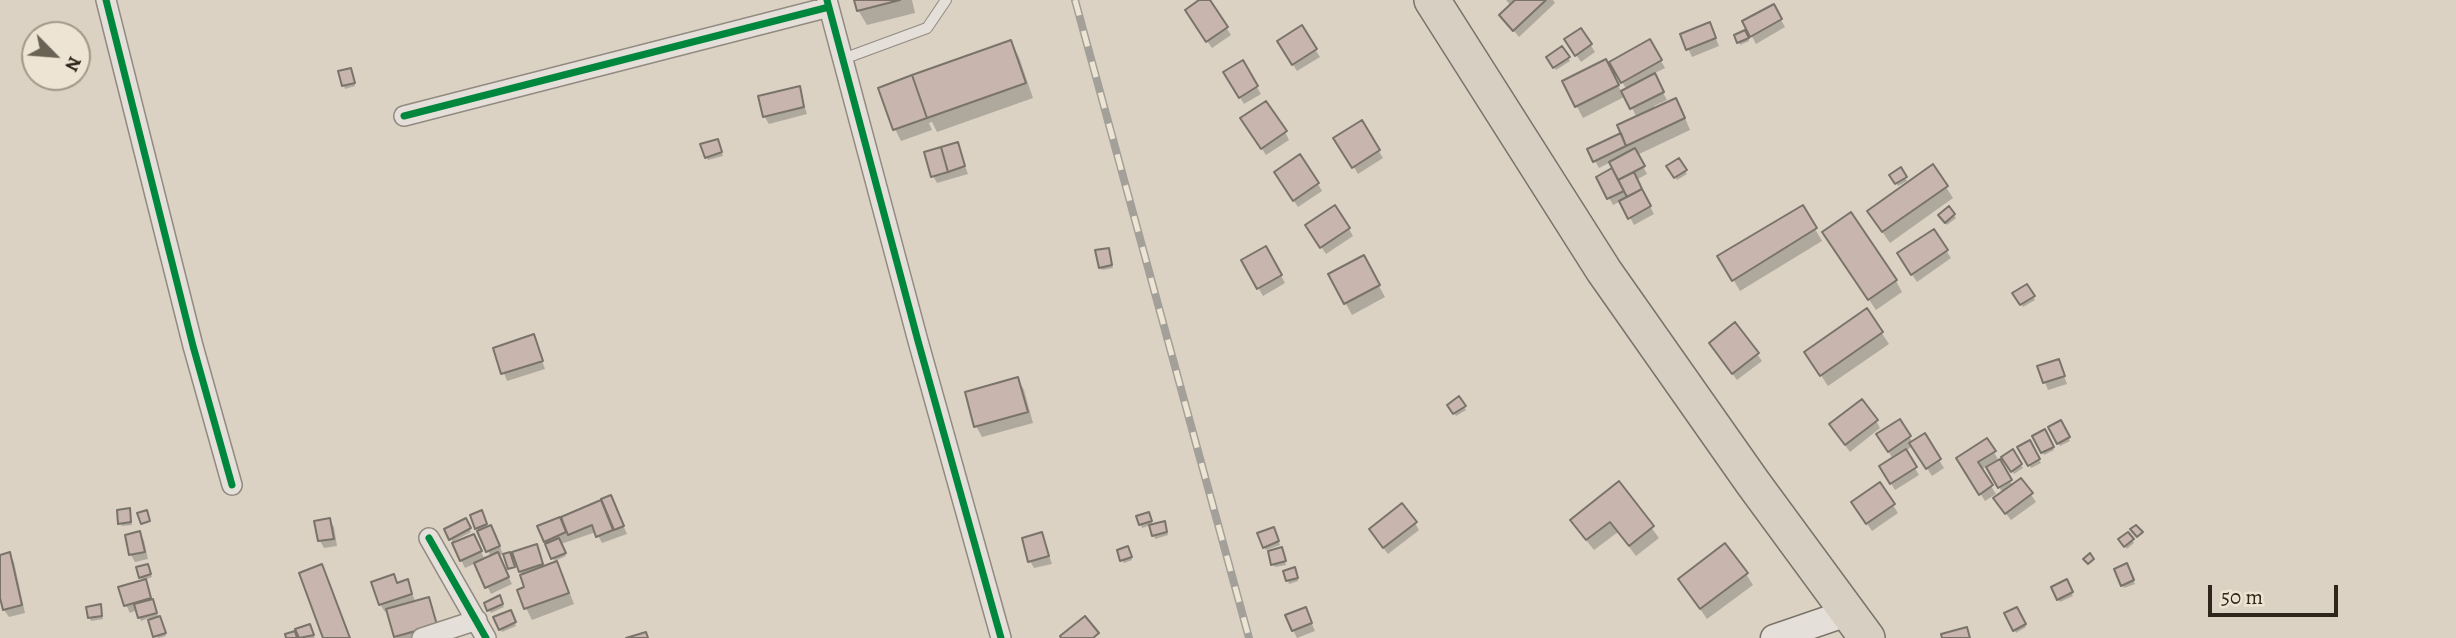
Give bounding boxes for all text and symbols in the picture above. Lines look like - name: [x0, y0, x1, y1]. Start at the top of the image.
- north arrow: [21, 21, 91, 91]
- text: N: [59, 52, 88, 76]
- scale bar: [2211, 572, 2340, 616]
- text: 50 m: [2221, 583, 2263, 611]

